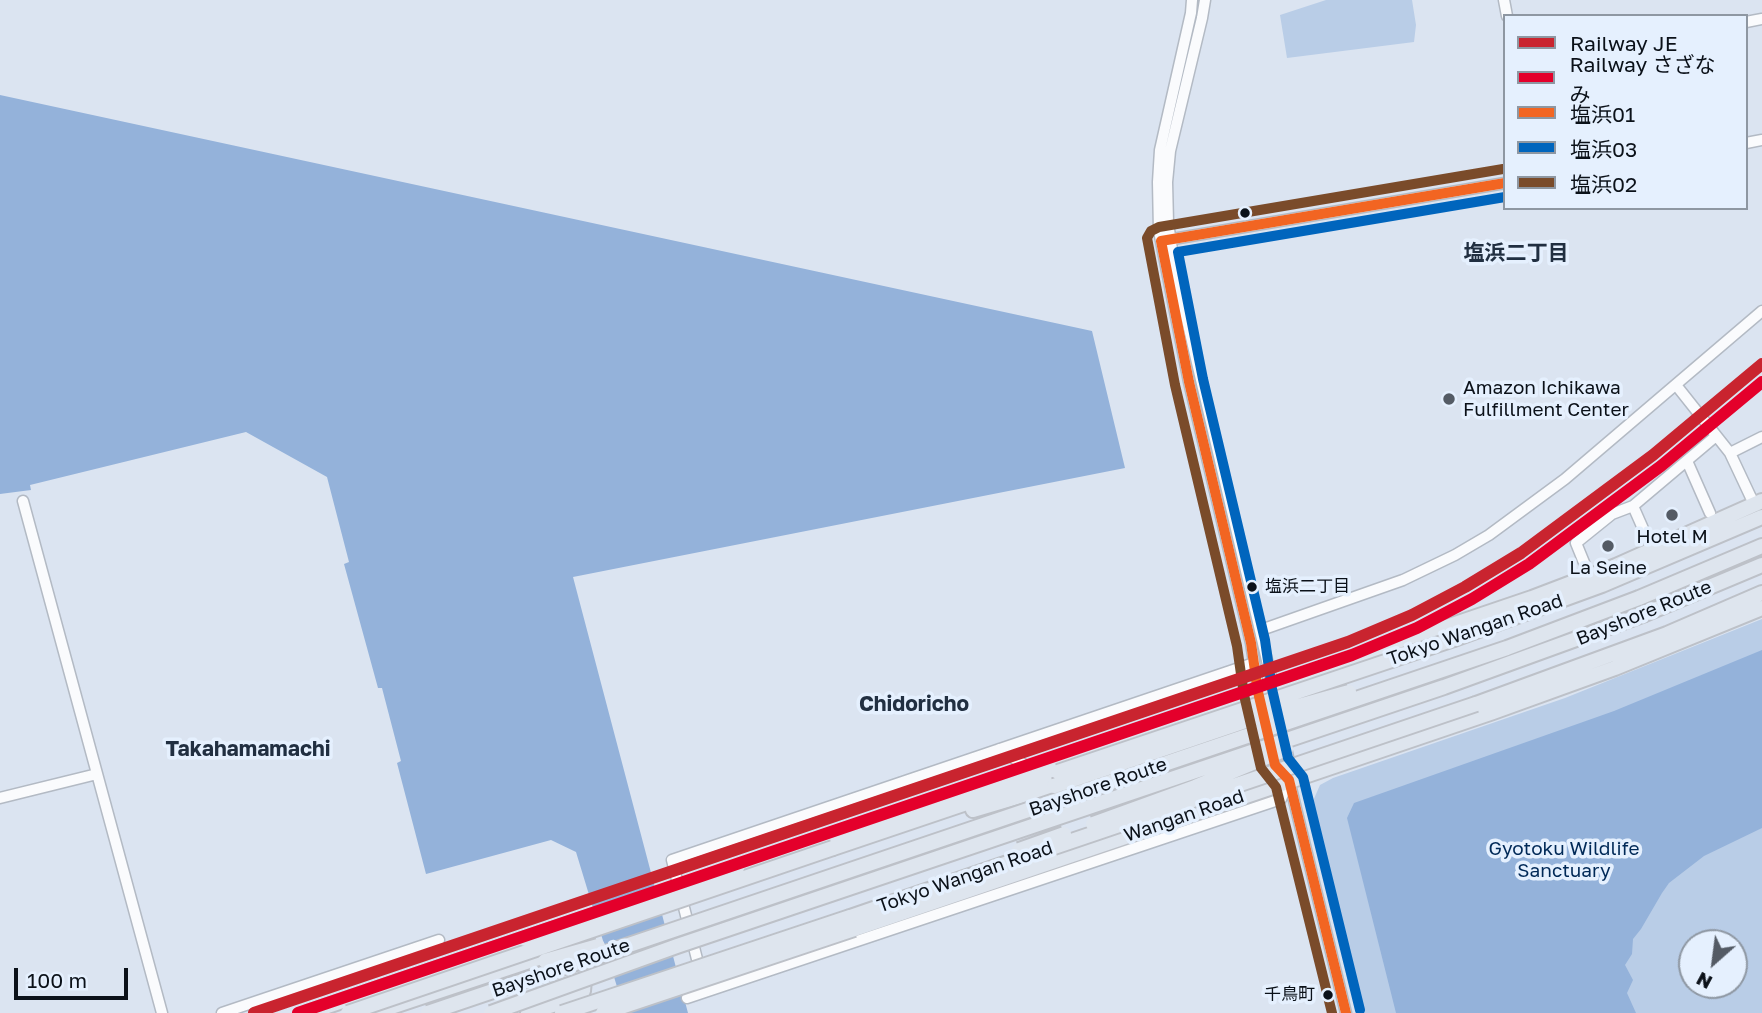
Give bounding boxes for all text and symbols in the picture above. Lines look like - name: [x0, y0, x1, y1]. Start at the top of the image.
- legend: [1503, 14, 1748, 210]
- text: Railway JE: [1570, 30, 1678, 56]
- text: Railway さざなみ: [1569, 51, 1716, 107]
- text: 塩浜01: [1570, 101, 1635, 127]
- text: 塩浜03: [1570, 136, 1637, 162]
- text: 塩浜02: [1570, 171, 1637, 197]
- unlabelled marker: [1238, 206, 1252, 220]
- district label: 塩浜二丁目: [1464, 240, 1568, 266]
- place label: Amazon Ichikawa Fulfillment Center: [1463, 377, 1629, 421]
- marker: Amazon Ichikawa Fulfillment Center: [1441, 391, 1457, 407]
- marker: Hotel M: [1664, 507, 1680, 523]
- place label: Hotel M: [1636, 526, 1708, 548]
- marker: La Seine: [1600, 538, 1616, 554]
- place label: La Seine: [1569, 557, 1647, 579]
- street label: Bayshore Route: [1573, 575, 1715, 651]
- place label: 塩浜二丁目: [1265, 577, 1350, 597]
- marker: 塩浜二丁目: [1245, 580, 1259, 594]
- street label: Tokyo Wangan Road: [1384, 589, 1566, 671]
- district label: Chidoricho: [859, 691, 969, 717]
- district label: Takahamamachi: [166, 736, 330, 762]
- street label: Bayshore Route: [1026, 753, 1170, 821]
- street label: Wangan Road: [1121, 785, 1247, 847]
- street label: Tokyo Wangan Road: [874, 836, 1056, 918]
- park label: Gyotoku Wildlife Sanctuary: [1489, 838, 1639, 882]
- north arrow: [1678, 929, 1748, 999]
- street label: Bayshore Route: [489, 934, 633, 1002]
- scale bar: [18, 954, 131, 998]
- text: 100 m: [27, 967, 87, 993]
- text: N: [1692, 968, 1716, 995]
- place label: 千鳥町: [1264, 985, 1315, 1005]
- marker: 千鳥町: [1321, 988, 1335, 1002]

